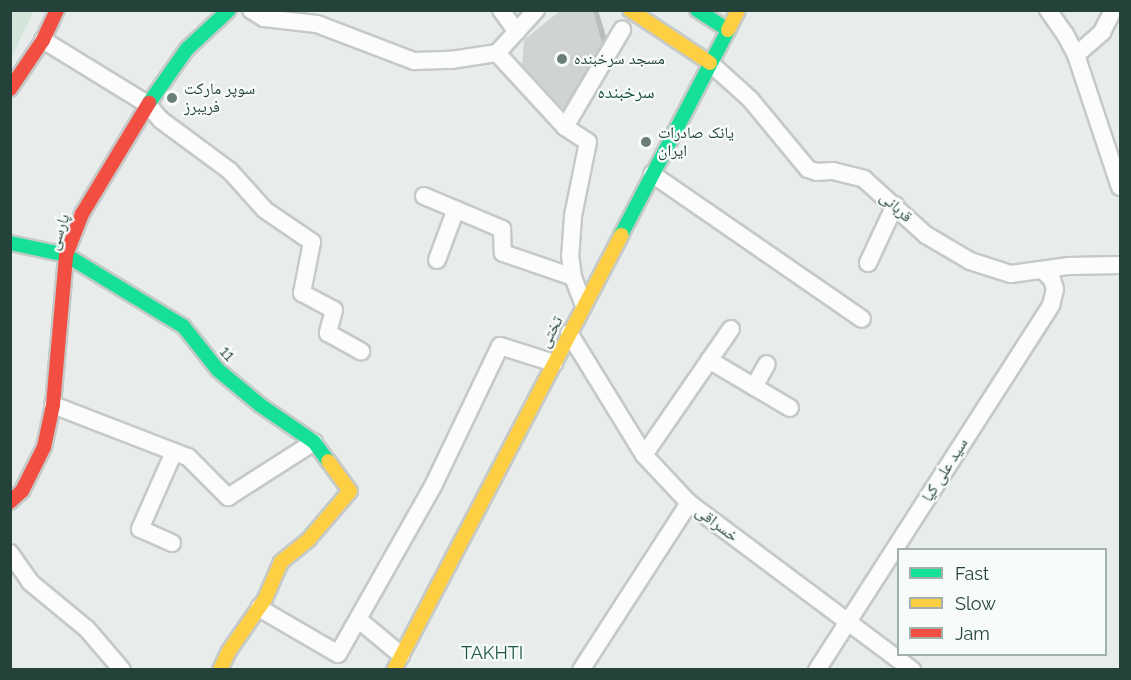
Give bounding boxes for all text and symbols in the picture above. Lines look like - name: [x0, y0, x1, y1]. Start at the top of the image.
- place label: مسجد سرخبنده: [574, 49, 665, 69]
- marker: مسجد سرخبنده: [555, 52, 569, 66]
- place label: سوپر مارکت فریبرز: [184, 79, 255, 117]
- district label: سرخبنده: [598, 81, 654, 103]
- marker: سوپر مارکت فریبرز: [165, 91, 179, 105]
- place label: یانک صادرات ایران: [658, 123, 734, 161]
- marker: یانک صادرات ایران: [639, 135, 653, 149]
- street label: قربانی: [876, 187, 916, 227]
- street label: پارسی: [44, 211, 74, 253]
- street label: تختی: [535, 313, 567, 351]
- street label: 11: [215, 342, 239, 366]
- street label: سید علی کیا: [918, 435, 972, 505]
- street label: خسراقی: [692, 502, 742, 546]
- legend: [897, 548, 1107, 656]
- text: Fast: [955, 563, 989, 584]
- text: Slow: [955, 593, 996, 614]
- text: Jam: [955, 623, 990, 644]
- district label: TAKHTI: [456, 642, 528, 664]

